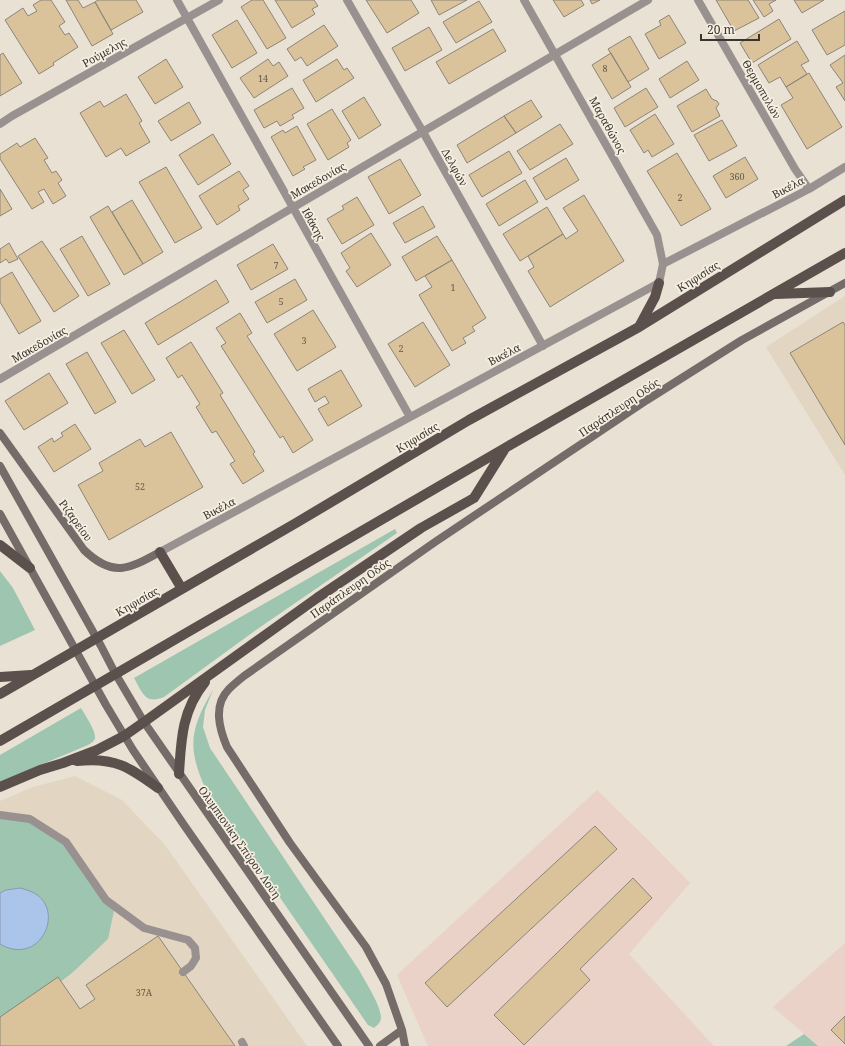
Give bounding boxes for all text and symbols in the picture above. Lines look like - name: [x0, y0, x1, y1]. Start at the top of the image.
- scale bar: [701, 16, 759, 42]
- text: 20 m: [707, 21, 735, 38]
- street label: Ρούμελης: [79, 34, 129, 70]
- street label: Θερμοπυλών: [739, 57, 785, 121]
- house number: 8: [602, 62, 608, 75]
- house number: 14: [258, 72, 268, 85]
- street label: Μαραθώνος: [586, 94, 630, 156]
- street label: Δελφών: [439, 145, 472, 189]
- street label: Μακεδονίας: [288, 158, 348, 202]
- house number: 360: [729, 170, 745, 183]
- street label: Βικέλα: [769, 172, 807, 202]
- house number: 2: [677, 191, 683, 204]
- street label: Ιθάκης: [299, 205, 329, 243]
- street label: Κηφισίας: [674, 257, 722, 295]
- house number: 7: [273, 259, 279, 272]
- house number: 1: [450, 281, 456, 294]
- house number: 5: [278, 295, 284, 308]
- street label: Μακεδονίας: [9, 322, 69, 366]
- house number: 3: [301, 334, 307, 347]
- street label: Βικέλα: [485, 339, 523, 369]
- house number: 2: [398, 342, 404, 355]
- street label: Παράπλευρη Οδός: [576, 374, 662, 440]
- street label: Κηφισίας: [393, 418, 441, 456]
- house number: 52: [135, 480, 145, 493]
- street label: Βικέλα: [200, 493, 238, 523]
- street label: Ριζαρείου: [56, 496, 96, 544]
- street label: Παράπλευρη Οδός: [307, 555, 393, 621]
- street label: Κηφισίας: [113, 583, 161, 619]
- street label: Ολυμπιονίκη Σπύρου Λούη: [195, 783, 285, 901]
- house number: 37A: [136, 986, 153, 999]

